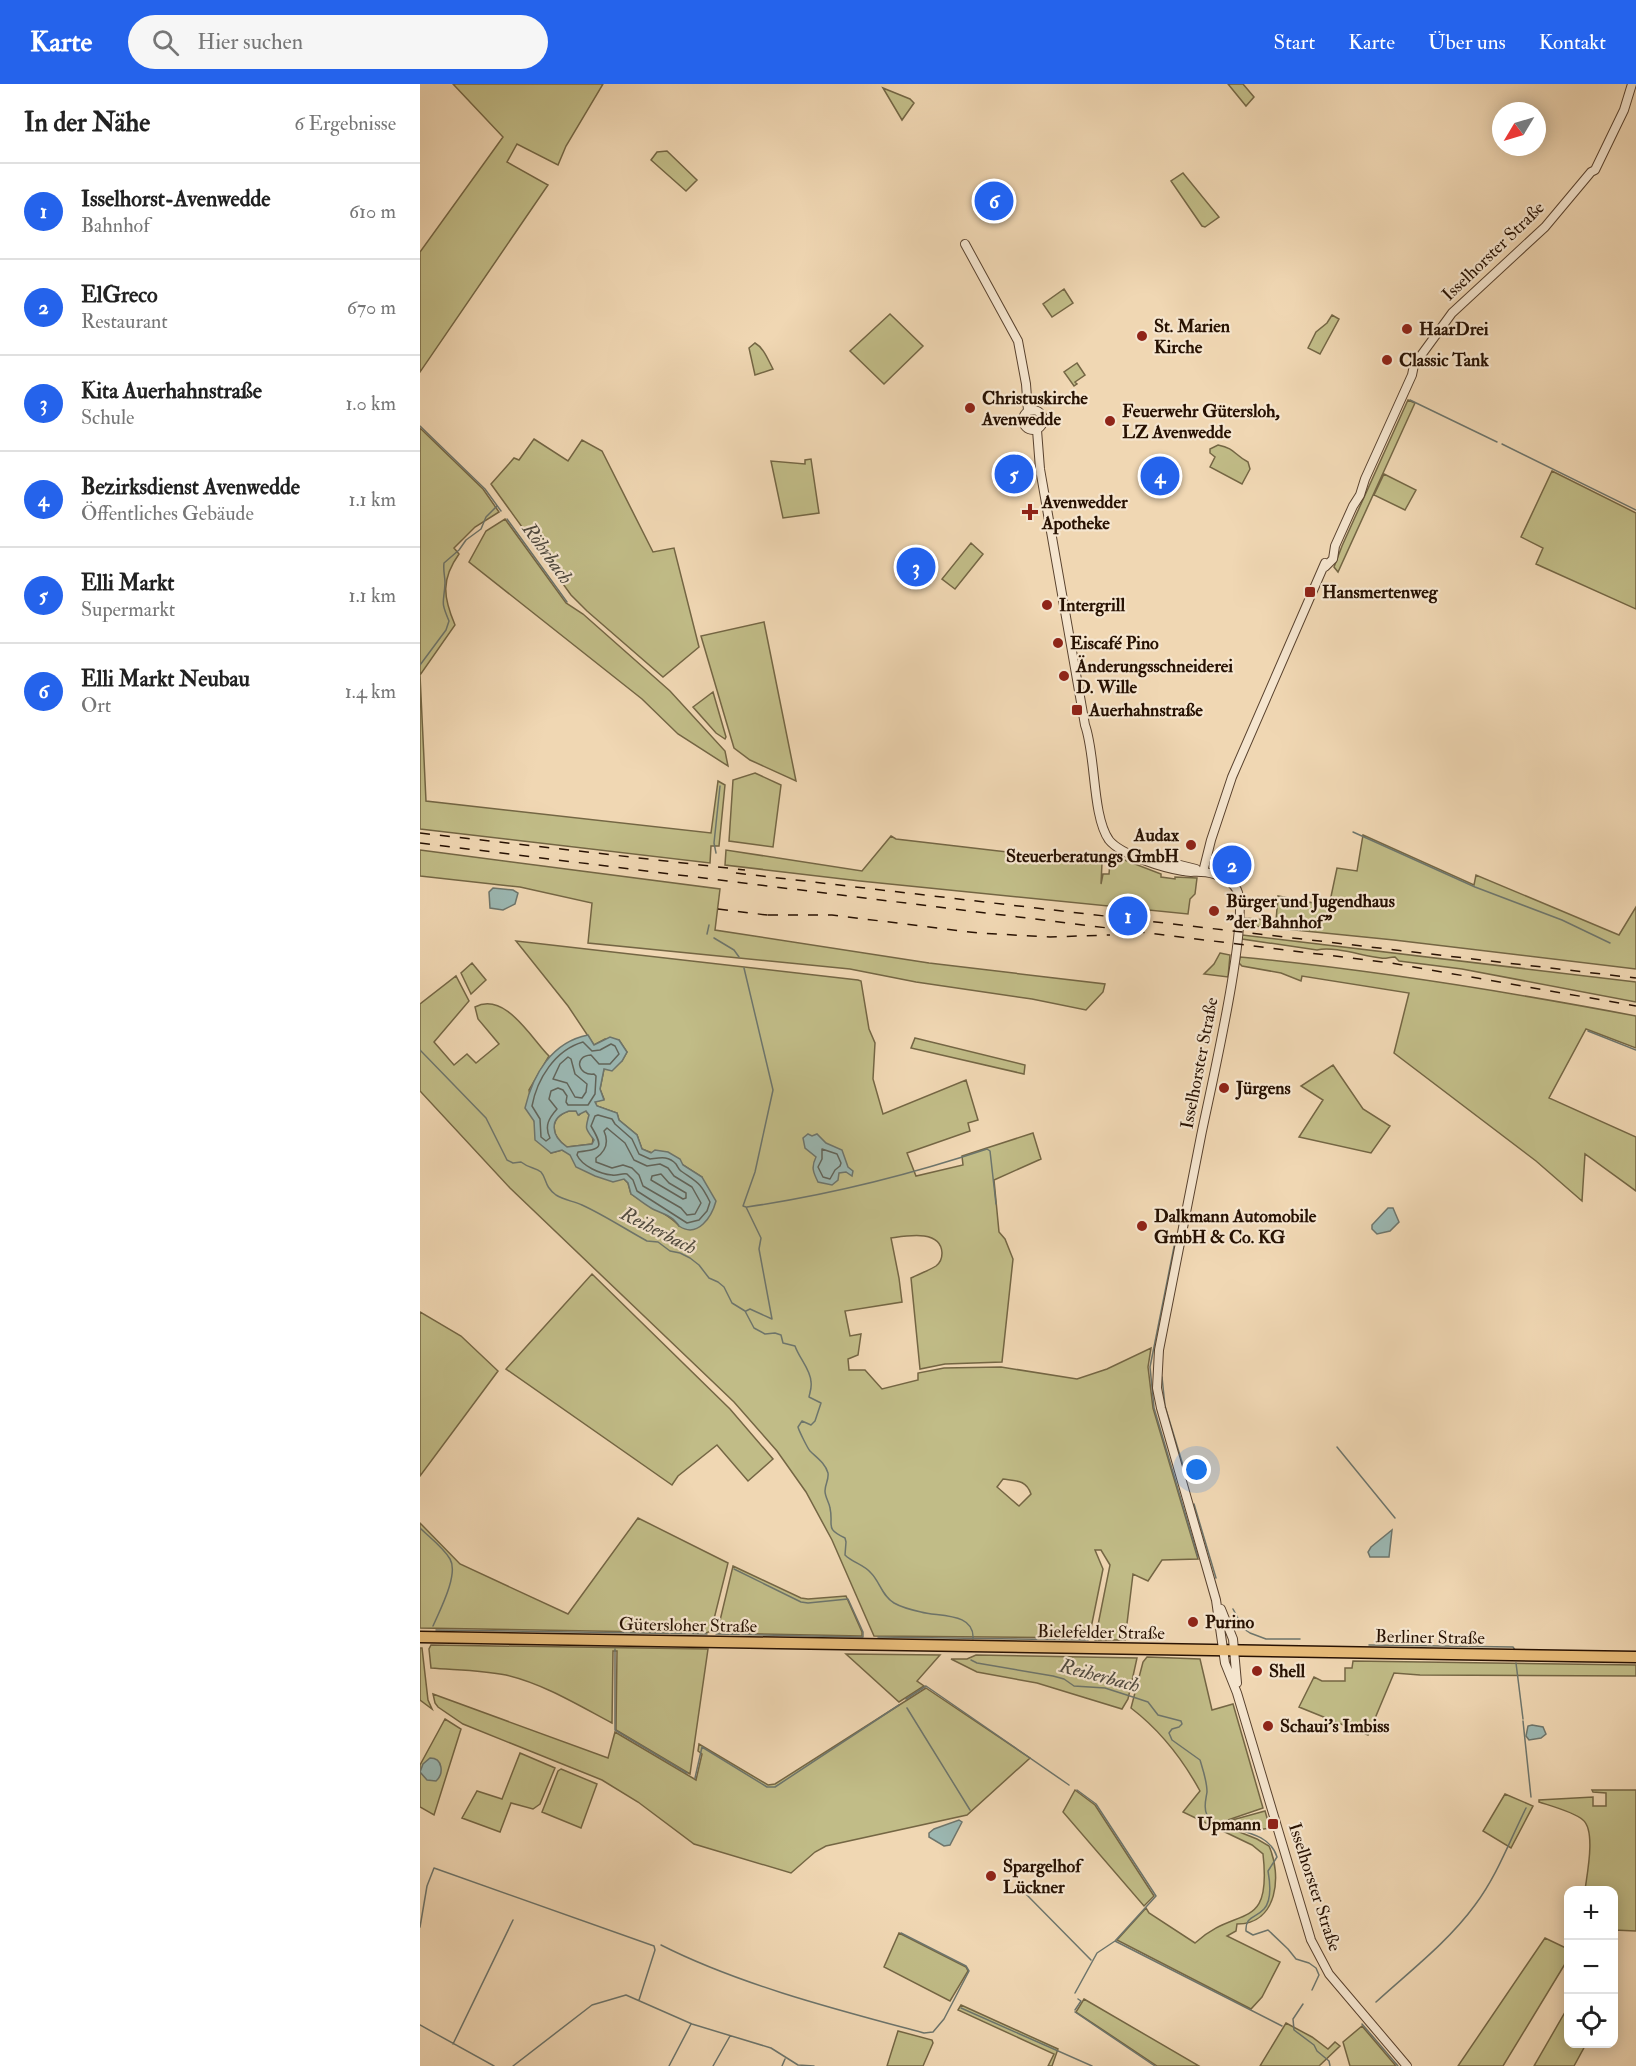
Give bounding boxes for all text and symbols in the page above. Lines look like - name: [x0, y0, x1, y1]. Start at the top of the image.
- search box: [128, 15, 548, 69]
- text: Karte: [30, 25, 92, 60]
- icon: search: [149, 26, 182, 59]
- text: Hier suchen: [197, 28, 303, 56]
- text: Start: [1273, 29, 1315, 56]
- text: Karte: [1348, 29, 1395, 56]
- text: Über uns: [1428, 29, 1506, 56]
- text: Kontakt: [1539, 29, 1606, 56]
- north arrow: [1492, 102, 1546, 156]
- text: In der Nähe: [24, 107, 150, 139]
- text: 6 Ergebnisse: [294, 111, 396, 136]
- pin: 6: [974, 178, 1014, 224]
- text: Isselhorst-Avenwedde: [81, 185, 271, 213]
- street label: Isselhorster Straße: [1437, 196, 1550, 306]
- text: 1: [40, 199, 47, 224]
- text: 610 m: [349, 199, 396, 224]
- text: Bahnhof: [81, 213, 150, 238]
- text: ElGreco: [81, 281, 158, 309]
- text: 2: [38, 295, 49, 320]
- text: 670 m: [347, 295, 396, 320]
- text: Restaurant: [81, 309, 168, 334]
- place label: St. Marien Kirche: [1154, 315, 1231, 359]
- place label: HaarDrei: [1419, 318, 1489, 341]
- marker: HaarDrei: [1400, 322, 1414, 336]
- marker: St. Marien Kirche: [1135, 329, 1149, 343]
- place label: Classic Tank: [1399, 349, 1489, 372]
- marker: Classic Tank: [1380, 353, 1394, 367]
- text: Kita Auerhahnstraße: [81, 377, 262, 405]
- place label: Christuskirche Avenwedde: [981, 387, 1088, 431]
- text: 3: [40, 391, 47, 416]
- text: 1.0 km: [345, 391, 396, 416]
- place label: Feuerwehr Gütersloh, LZ Avenwedde: [1122, 400, 1280, 444]
- marker: Christuskirche Avenwedde: [963, 401, 977, 415]
- text: Schule: [81, 405, 134, 430]
- marker: Feuerwehr Gütersloh, LZ Avenwedde: [1103, 414, 1117, 428]
- pin: 5: [994, 452, 1034, 496]
- pin: 4: [1140, 454, 1180, 498]
- text: Bezirksdienst Avenwedde: [81, 473, 300, 501]
- text: 4: [38, 487, 49, 512]
- text: 1.1 km: [349, 487, 396, 512]
- place label: Avenwedder Apotheke: [1041, 491, 1128, 535]
- text: Öffentliches Gebäude: [81, 501, 254, 526]
- marker: Avenwedder Apotheke: [1023, 505, 1037, 519]
- water label: Röhrbach: [516, 517, 578, 589]
- pin: 3: [896, 544, 936, 590]
- text: Elli Markt: [81, 569, 174, 597]
- place label: Hansmertenweg: [1322, 581, 1439, 604]
- text: 5: [39, 583, 48, 608]
- text: 1.1 km: [349, 583, 396, 608]
- marker: Hansmertenweg: [1303, 585, 1317, 599]
- place label: Intergrill: [1059, 594, 1125, 617]
- text: Supermarkt: [81, 597, 175, 622]
- marker: Intergrill: [1040, 598, 1054, 612]
- place label: Eiscafé Pino: [1070, 632, 1159, 655]
- marker: Eiscafé Pino: [1051, 636, 1065, 650]
- place label: Änderungsschneiderei D. Wille: [1075, 655, 1233, 699]
- text: Elli Markt Neubau: [81, 665, 250, 693]
- marker: Änderungsschneiderei D. Wille: [1057, 669, 1071, 683]
- text: 6: [38, 679, 49, 704]
- text: 1.4 km: [345, 679, 396, 704]
- text: Ort: [81, 693, 111, 718]
- place label: Auerhahnstraße: [1088, 699, 1203, 722]
- marker: Auerhahnstraße: [1070, 703, 1084, 717]
- place label: Audax Steuerberatungs GmbH: [1006, 824, 1180, 868]
- marker: Audax Steuerberatungs GmbH: [1184, 838, 1198, 852]
- pin: 2: [1212, 842, 1252, 888]
- place label: Bürger und Jugendhaus "der Bahnhof": [1226, 890, 1395, 934]
- pin: 1: [1108, 894, 1148, 938]
- marker: Bürger und Jugendhaus "der Bahnhof": [1207, 904, 1221, 918]
- street label: Isselhorster Straße: [1175, 995, 1224, 1131]
- place label: Jürgens: [1235, 1077, 1291, 1100]
- marker: Jürgens: [1217, 1081, 1231, 1095]
- water label: Reiherbach: [616, 1200, 701, 1260]
- place label: Dalkmann Automobile GmbH & Co. KG: [1154, 1205, 1317, 1249]
- marker: Dalkmann Automobile GmbH & Co. KG: [1135, 1219, 1149, 1233]
- your location: [1182, 1455, 1211, 1484]
- place label: Purino: [1205, 1611, 1255, 1634]
- street label: Gütersloher Straße: [619, 1613, 758, 1638]
- marker: Purino: [1186, 1615, 1200, 1629]
- street label: Bielefelder Straße: [1037, 1620, 1166, 1645]
- street label: Berliner Straße: [1375, 1625, 1486, 1650]
- water label: Reiherbach: [1056, 1653, 1143, 1698]
- place label: Shell: [1269, 1660, 1306, 1683]
- marker: Shell: [1250, 1664, 1264, 1678]
- place label: Schaui's Imbiss: [1280, 1715, 1390, 1738]
- marker: Schaui's Imbiss: [1261, 1719, 1275, 1733]
- place label: Upmann: [1197, 1813, 1262, 1836]
- marker: Upmann: [1266, 1817, 1280, 1831]
- street label: Isselhorster Straße: [1283, 1820, 1346, 1955]
- place label: Spargelhof Lückner: [1003, 1855, 1084, 1899]
- marker: Spargelhof Lückner: [984, 1869, 998, 1883]
- map controls: [1564, 1886, 1618, 2048]
- button: +: [1564, 1886, 1618, 1940]
- button: −: [1564, 1940, 1618, 1994]
- button: locate: [1564, 1994, 1618, 2048]

